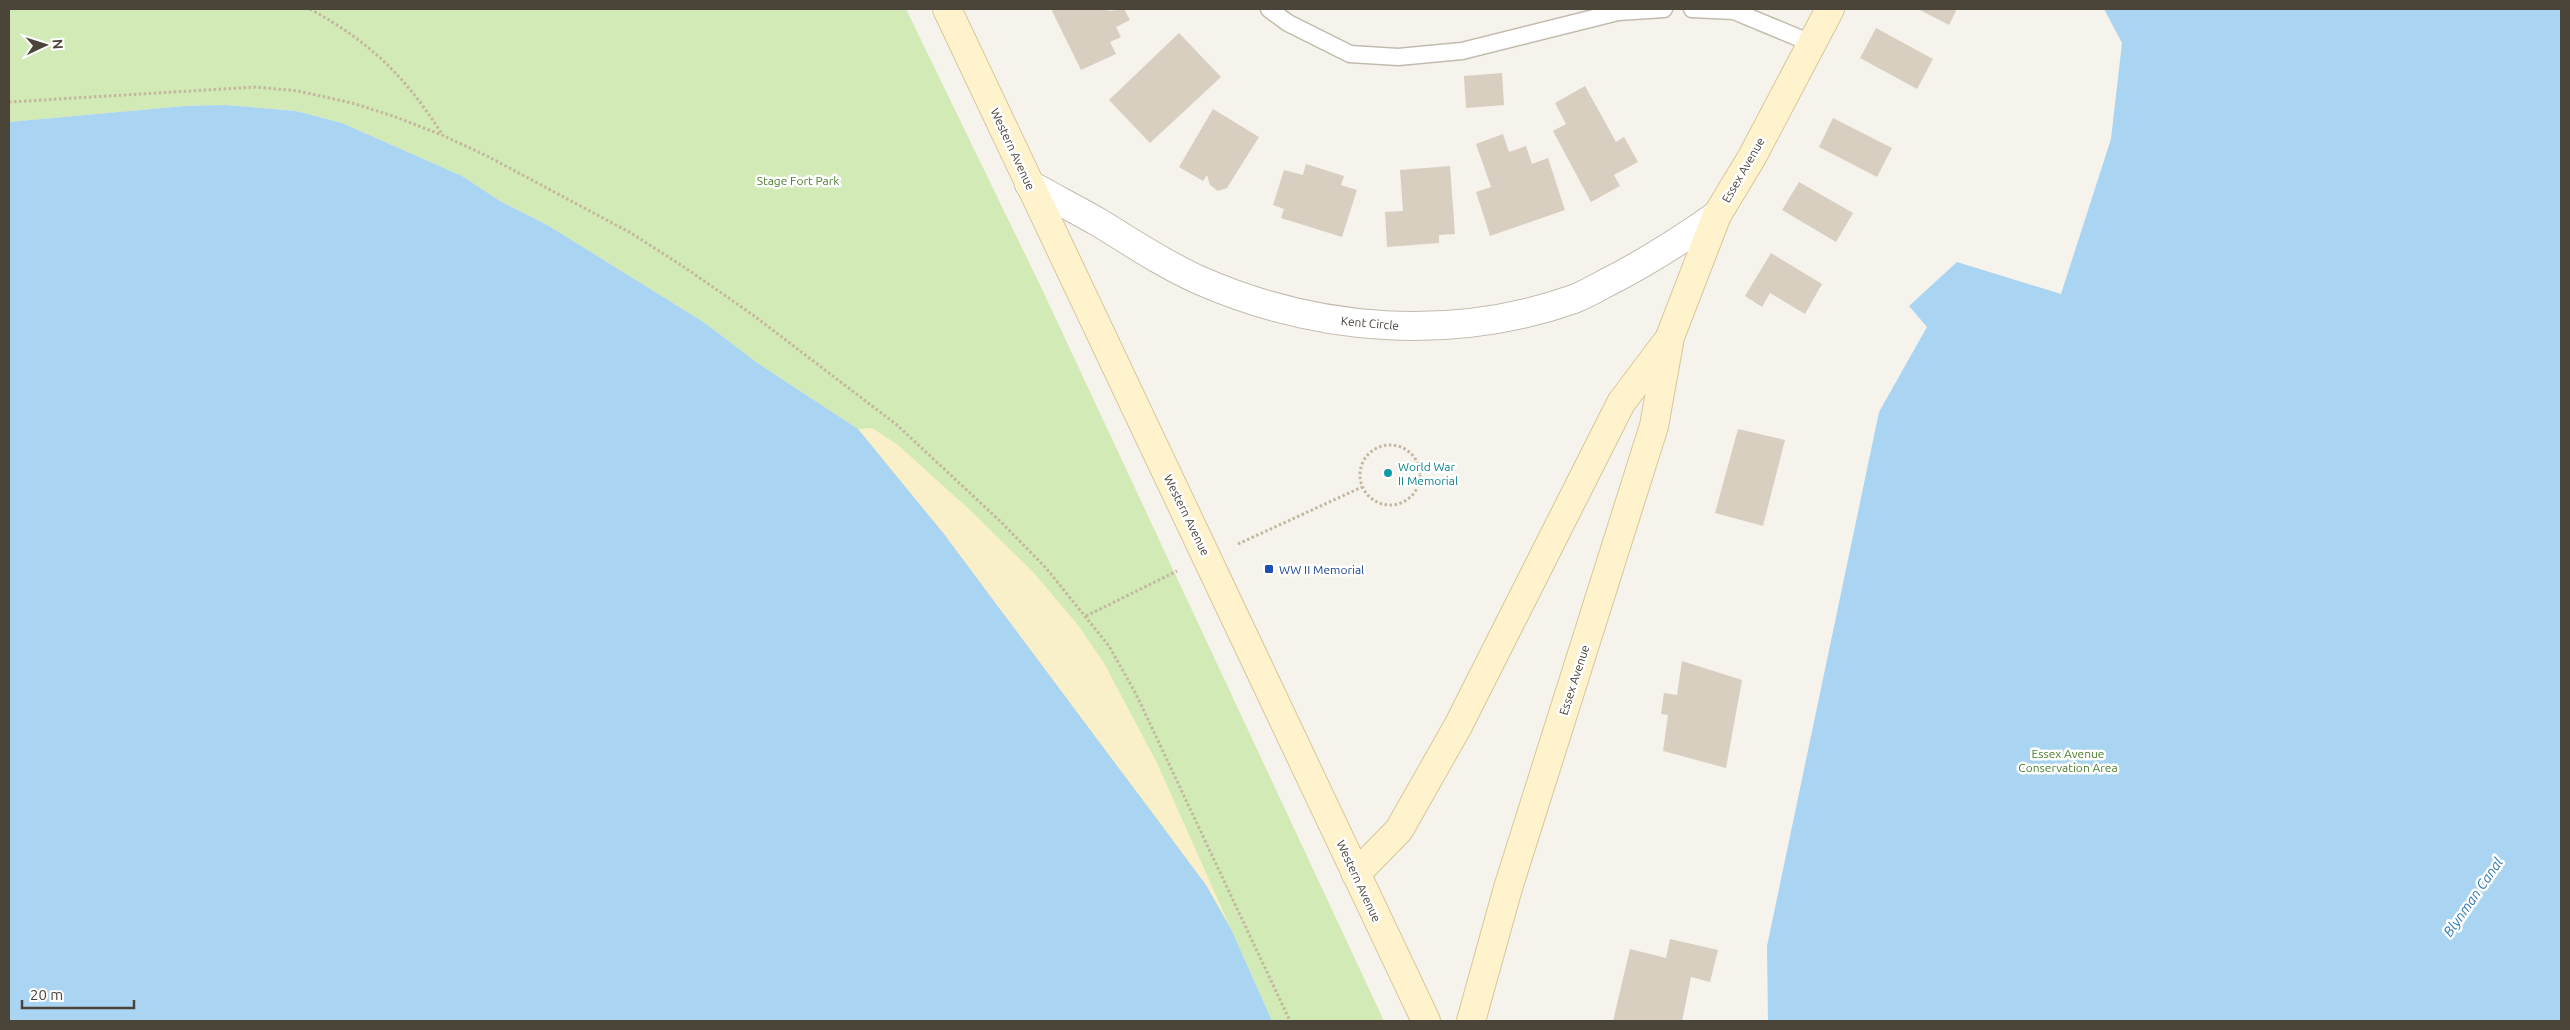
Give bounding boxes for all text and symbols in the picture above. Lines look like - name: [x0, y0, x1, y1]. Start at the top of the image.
- north arrow: [20, 20, 70, 70]
- text: N: [50, 38, 66, 50]
- street label: Western Avenue: [988, 106, 1038, 192]
- street label: Essex Avenue: [1719, 135, 1767, 205]
- park label: Stage Fort Park: [757, 174, 839, 187]
- street label: Kent Circle: [1340, 314, 1400, 332]
- place label: World War II Memorial: [1398, 460, 1458, 487]
- marker: World War II Memorial: [1382, 467, 1394, 479]
- street label: Western Avenue: [1162, 472, 1212, 558]
- marker: WW II Memorial: [1263, 563, 1275, 575]
- place label: WW II Memorial: [1279, 563, 1364, 576]
- street label: Essex Avenue: [1557, 643, 1591, 717]
- park label: Essex Avenue Conservation Area: [2018, 747, 2118, 774]
- street label: Western Avenue: [1334, 838, 1384, 924]
- water label: Blynman Canal: [2440, 855, 2506, 939]
- scale bar: [22, 978, 135, 1010]
- text: 20 m: [30, 986, 63, 1003]

